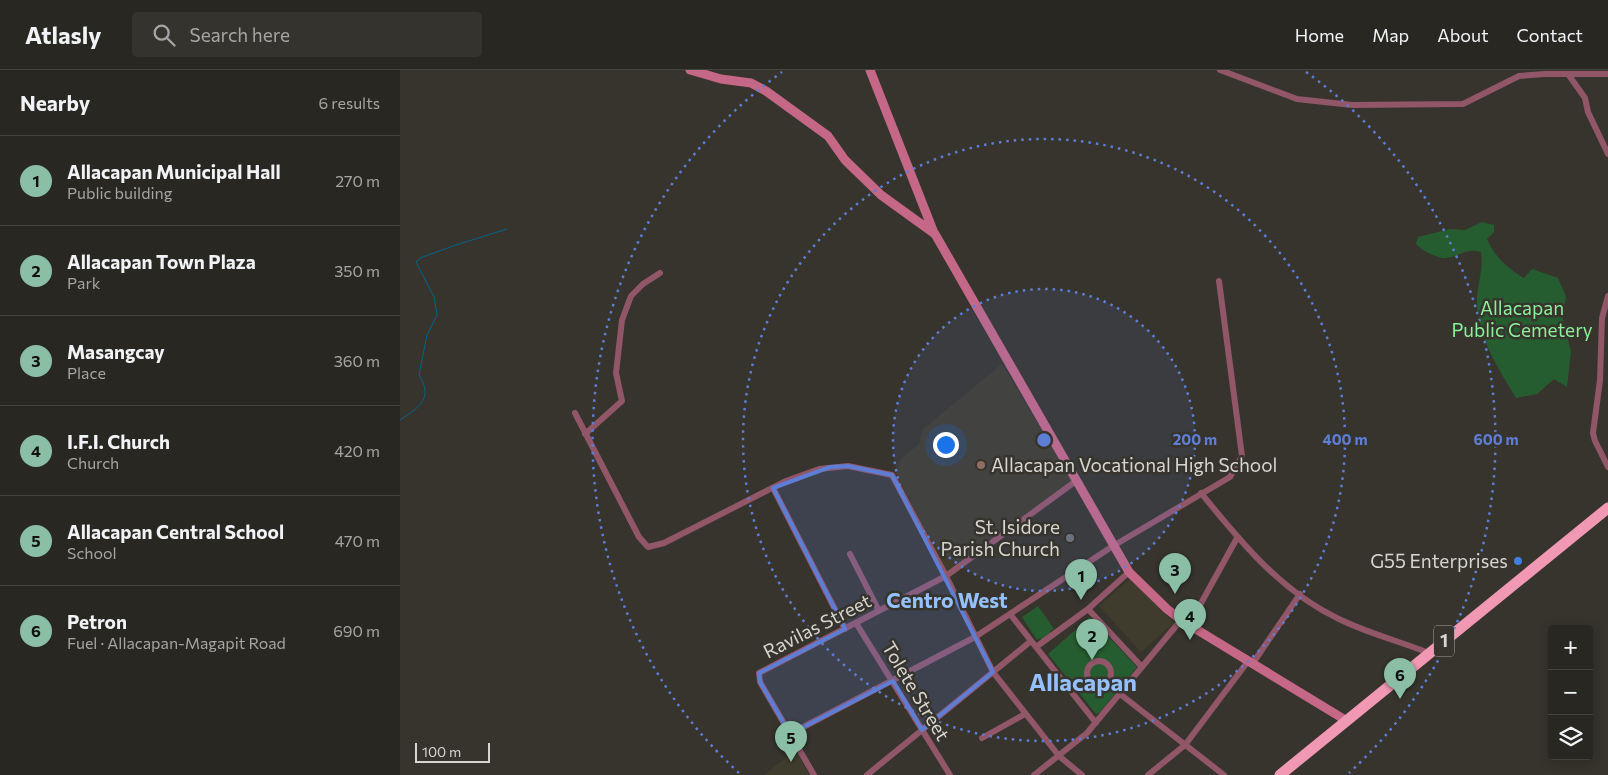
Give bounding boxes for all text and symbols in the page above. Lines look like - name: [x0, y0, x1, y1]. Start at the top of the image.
- search box: [132, 12, 482, 57]
- text: Atlasly: [25, 20, 102, 49]
- icon: search: [150, 21, 178, 49]
- text: Search here: [190, 23, 290, 46]
- text: Home: [1295, 24, 1344, 46]
- text: Map: [1372, 24, 1409, 46]
- text: About: [1437, 24, 1489, 46]
- text: Contact: [1517, 24, 1583, 46]
- text: Nearby: [20, 90, 90, 115]
- text: 6 results: [319, 93, 380, 112]
- text: Allacapan Municipal Hall: [67, 160, 281, 183]
- text: 1: [32, 171, 40, 190]
- text: 270 m: [335, 171, 380, 190]
- text: Public building: [67, 183, 172, 202]
- text: Allacapan Town Plaza: [67, 250, 256, 273]
- text: 2: [31, 261, 41, 280]
- text: 350 m: [334, 261, 380, 280]
- text: Park: [67, 273, 100, 292]
- park label: Allacapan Public Cemetery: [1451, 296, 1593, 341]
- text: Masangcay: [67, 340, 165, 363]
- text: 3: [31, 351, 41, 370]
- text: 360 m: [334, 351, 380, 370]
- text: Place: [67, 363, 106, 382]
- text: I.F.I. Church: [67, 430, 170, 453]
- text: 200 m: [1173, 430, 1217, 448]
- text: 400 m: [1322, 430, 1368, 448]
- text: 600 m: [1473, 430, 1519, 448]
- centre of rings: [1035, 431, 1053, 449]
- your location: [933, 432, 959, 458]
- text: 4: [31, 441, 41, 460]
- text: 420 m: [334, 441, 380, 460]
- text: Church: [67, 453, 119, 472]
- place label: Allacapan Vocational High School: [991, 453, 1277, 476]
- marker: Allacapan Vocational High School: [975, 459, 987, 471]
- place label: St. Isidore Parish Church: [940, 515, 1060, 560]
- text: Allacapan Central School: [67, 520, 284, 543]
- text: 5: [31, 531, 41, 550]
- text: 470 m: [335, 531, 380, 550]
- marker: St. Isidore Parish Church: [1064, 532, 1076, 544]
- text: School: [67, 543, 117, 562]
- place label: G55 Enterprises: [1370, 549, 1508, 572]
- pin: 3: [1159, 553, 1191, 594]
- marker: G55 Enterprises: [1512, 555, 1524, 567]
- pin: 1: [1065, 559, 1097, 600]
- district label: Centro West: [886, 587, 1008, 612]
- street label: Ravilas Street: [759, 588, 875, 663]
- pin: 4: [1174, 599, 1206, 640]
- text: Petron: [67, 610, 127, 633]
- pin: 2: [1076, 619, 1108, 660]
- text: 6: [31, 621, 41, 640]
- text: 690 m: [333, 621, 380, 640]
- map controls: [1548, 625, 1593, 760]
- button: +: [1548, 625, 1593, 670]
- road number: 1: [1434, 626, 1454, 656]
- text: Fuel · Allacapan-Magapit Road: [67, 633, 286, 652]
- street label: Tolete Street: [878, 637, 955, 745]
- pin: 6: [1384, 658, 1416, 699]
- district label: Allacapan: [1029, 667, 1137, 696]
- button: −: [1548, 670, 1593, 715]
- button: layers: [1548, 715, 1593, 760]
- pin: 5: [775, 721, 807, 762]
- scale bar: [415, 740, 490, 763]
- text: 100 m: [422, 743, 461, 760]

